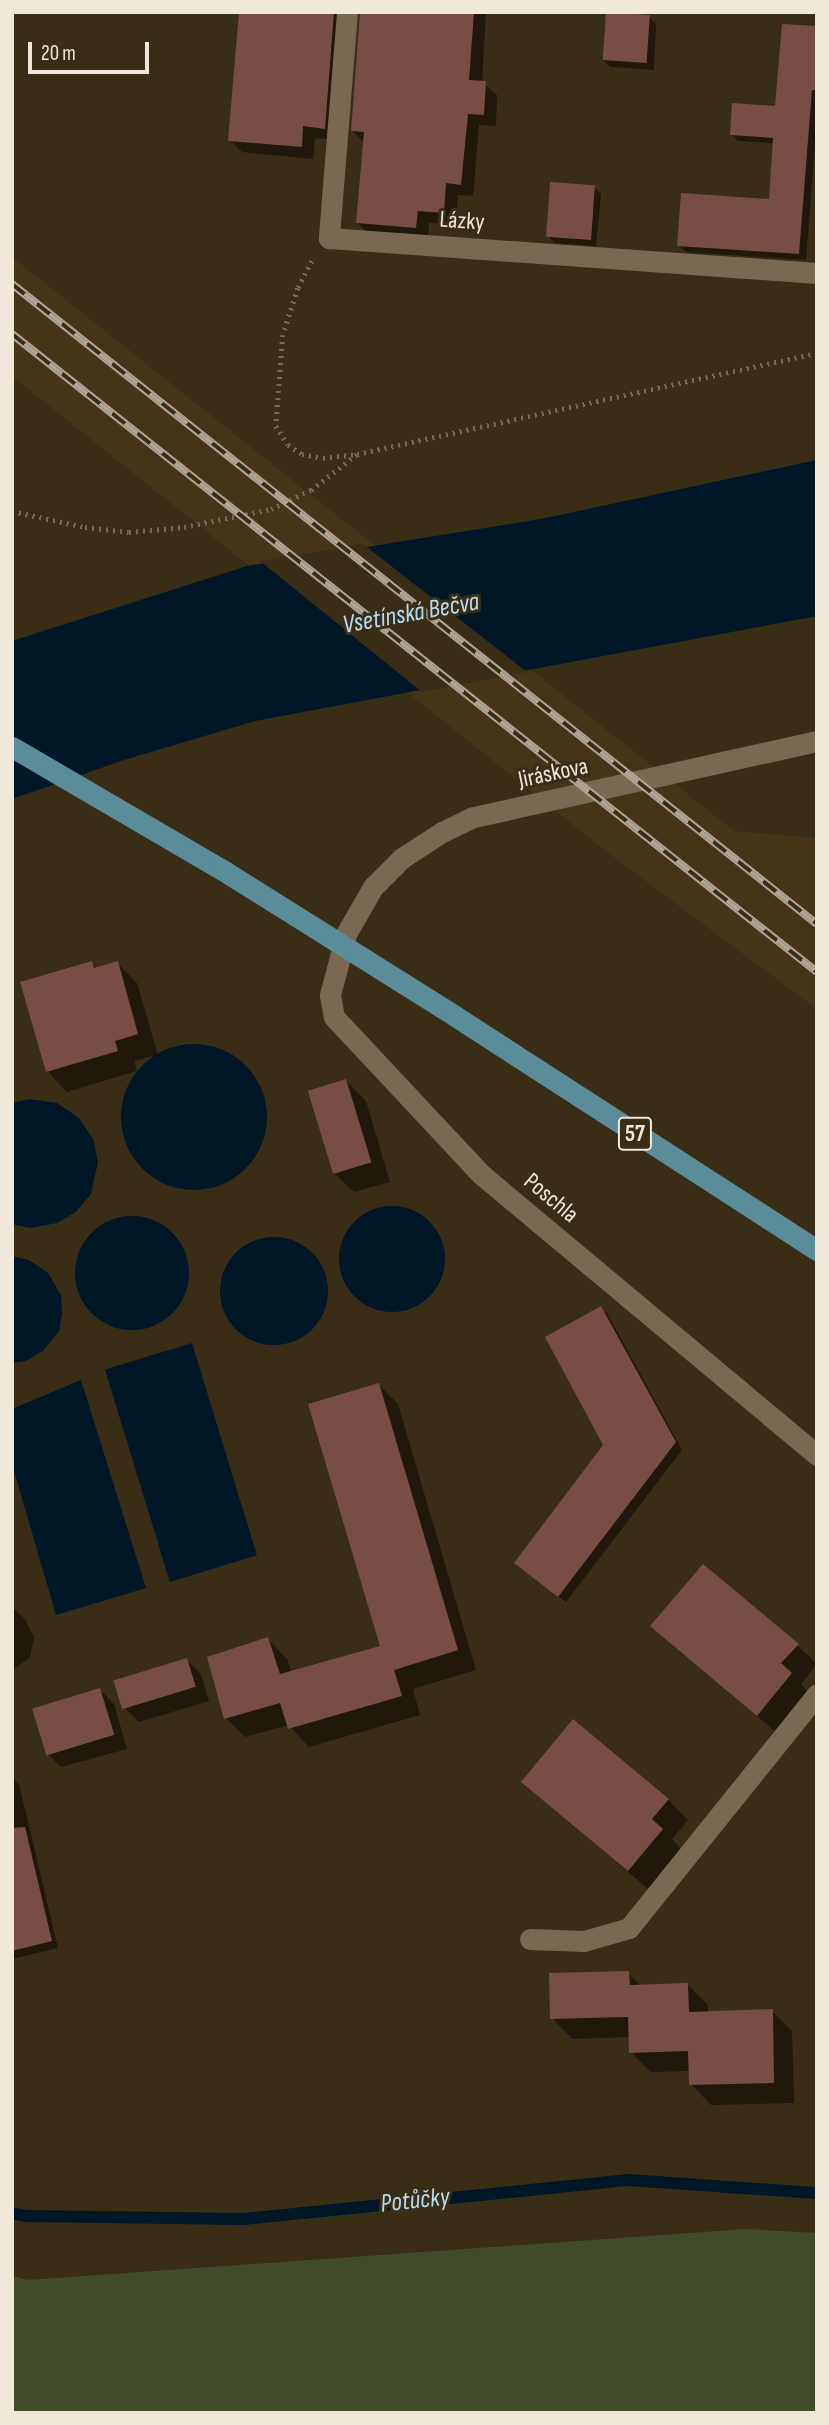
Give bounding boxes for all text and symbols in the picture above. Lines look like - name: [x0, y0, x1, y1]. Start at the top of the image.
- scale bar: [32, 28, 152, 72]
- text: 20 m: [41, 41, 76, 66]
- street label: Lázky: [438, 205, 486, 237]
- water label: Vsetínská Bečva: [340, 587, 482, 641]
- street label: Jiráskova: [516, 752, 590, 794]
- road number: 57: [618, 1114, 652, 1154]
- street label: Poschla: [518, 1167, 584, 1229]
- water label: Potůčky: [379, 2182, 451, 2220]

